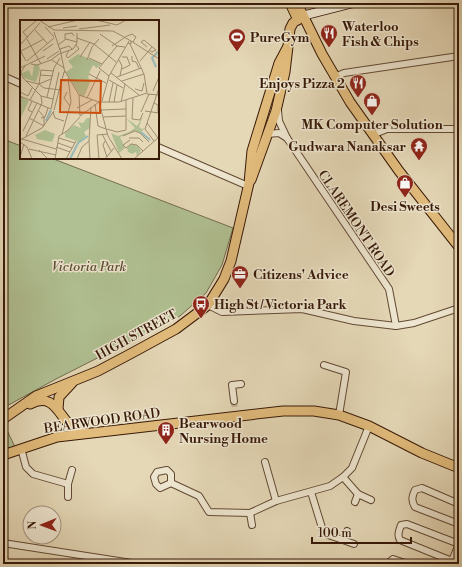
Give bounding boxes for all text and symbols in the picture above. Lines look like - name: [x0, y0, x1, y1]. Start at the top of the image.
- place label: Waterloo Fish & Chips: [341, 19, 419, 50]
- inset map: [20, 20, 159, 159]
- restaurant icon: Waterloo Fish & Chips: [319, 23, 339, 48]
- sports icon: PureGym: [227, 27, 247, 52]
- place label: PureGym: [250, 30, 309, 46]
- restaurant icon: Enjoys Pizza 2: [348, 73, 368, 98]
- place label: Enjoys Pizza 2: [259, 76, 345, 92]
- shop icon: MK Computer Solution: [362, 91, 382, 116]
- place label: MK Computer Solution: [301, 117, 443, 133]
- temple icon: Gudwara Nanaksar: [409, 136, 429, 161]
- place label: Gudwara Nanaksar: [288, 139, 406, 155]
- street label: CLAREMONT ROAD: [315, 167, 398, 280]
- shop icon: Desi Sweets: [395, 173, 415, 198]
- place label: Desi Sweets: [370, 199, 440, 215]
- park label: Victoria Park: [52, 259, 127, 275]
- office icon: Citizens' Advice: [230, 264, 250, 289]
- place label: Citizens' Advice: [253, 267, 349, 283]
- bus stop icon: High St / Victoria Park: [191, 294, 211, 319]
- place label: High St / Victoria Park: [214, 297, 348, 313]
- street label: HIGH STREET: [93, 306, 180, 364]
- street label: BEARWOOD ROAD: [42, 405, 161, 437]
- place label: Bearwood Nursing Home: [179, 416, 268, 447]
- building icon: Bearwood Nursing Home: [156, 420, 176, 445]
- north arrow: [22, 505, 62, 545]
- scale bar: [312, 519, 411, 545]
- text: N: [26, 520, 40, 530]
- text: 100 m: [318, 526, 352, 541]

